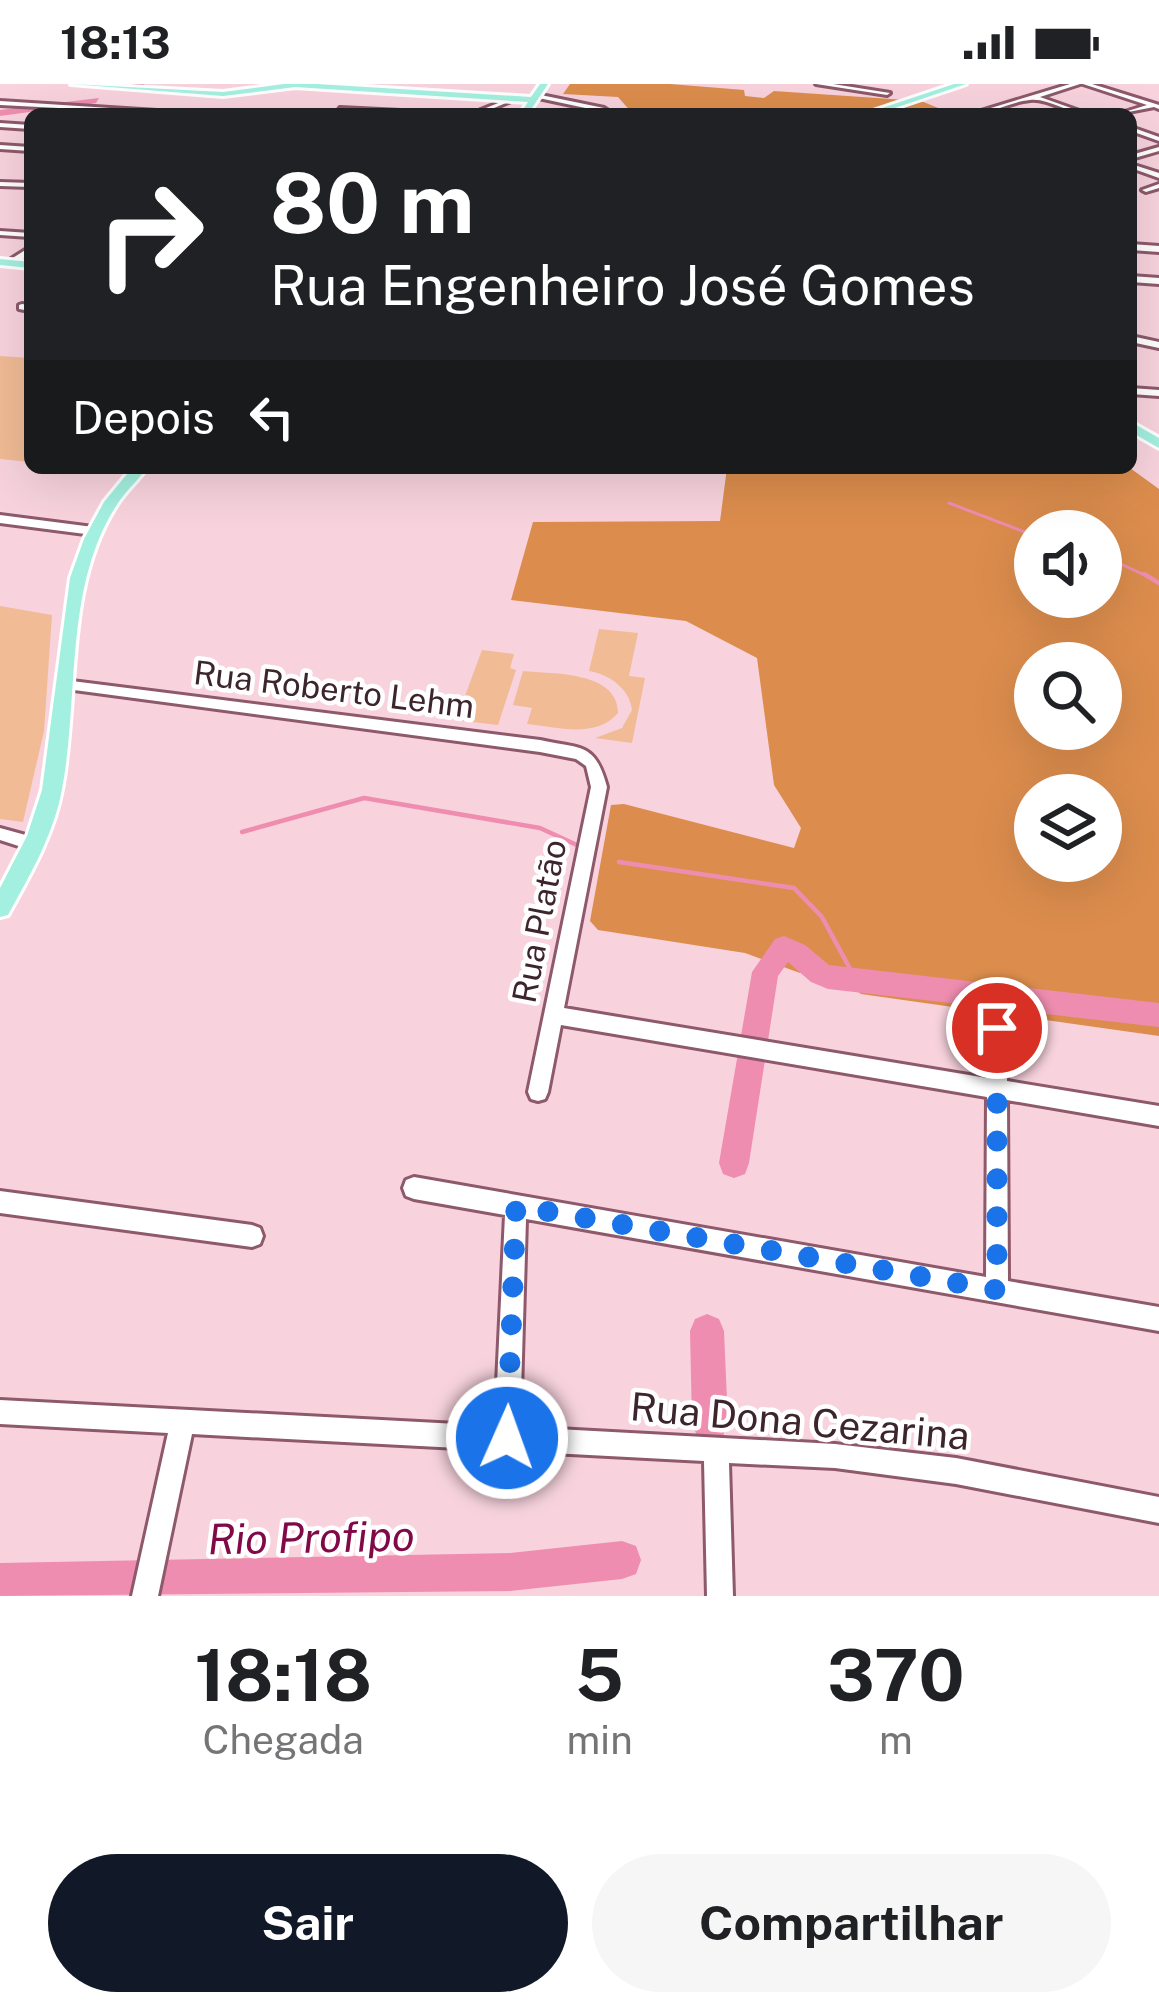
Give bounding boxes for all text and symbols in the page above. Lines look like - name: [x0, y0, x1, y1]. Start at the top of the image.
- text: 18:13: [60, 16, 171, 69]
- text: 80 m: [270, 153, 474, 252]
- icon: right: [72, 156, 228, 312]
- text: Rua Engenheiro José Gomes: [270, 254, 975, 317]
- icon: left: [239, 384, 305, 450]
- text: Depois: [72, 391, 215, 444]
- map controls: [1014, 510, 1122, 882]
- button: sound: [1014, 510, 1122, 618]
- button: search: [1014, 642, 1122, 750]
- street label: Rua Roberto Lehm: [192, 653, 476, 725]
- button: layers: [1014, 774, 1122, 882]
- street label: Rua Platão: [505, 836, 573, 1006]
- pin: [946, 977, 1048, 1079]
- icon: arrive: [964, 995, 1030, 1061]
- position arrow: [444, 1375, 570, 1501]
- street label: Rua Dona Cezarina: [628, 1383, 972, 1459]
- water label: Rio Profipo: [207, 1511, 415, 1563]
- text: 18:18: [194, 1633, 372, 1717]
- text: 5: [575, 1633, 624, 1717]
- text: 370: [827, 1633, 965, 1717]
- text: Chegada: [203, 1717, 364, 1763]
- text: min: [566, 1717, 633, 1763]
- text: m: [879, 1717, 913, 1763]
- button: Sair: [48, 1854, 568, 1992]
- button: Compartilhar: [592, 1854, 1111, 1992]

